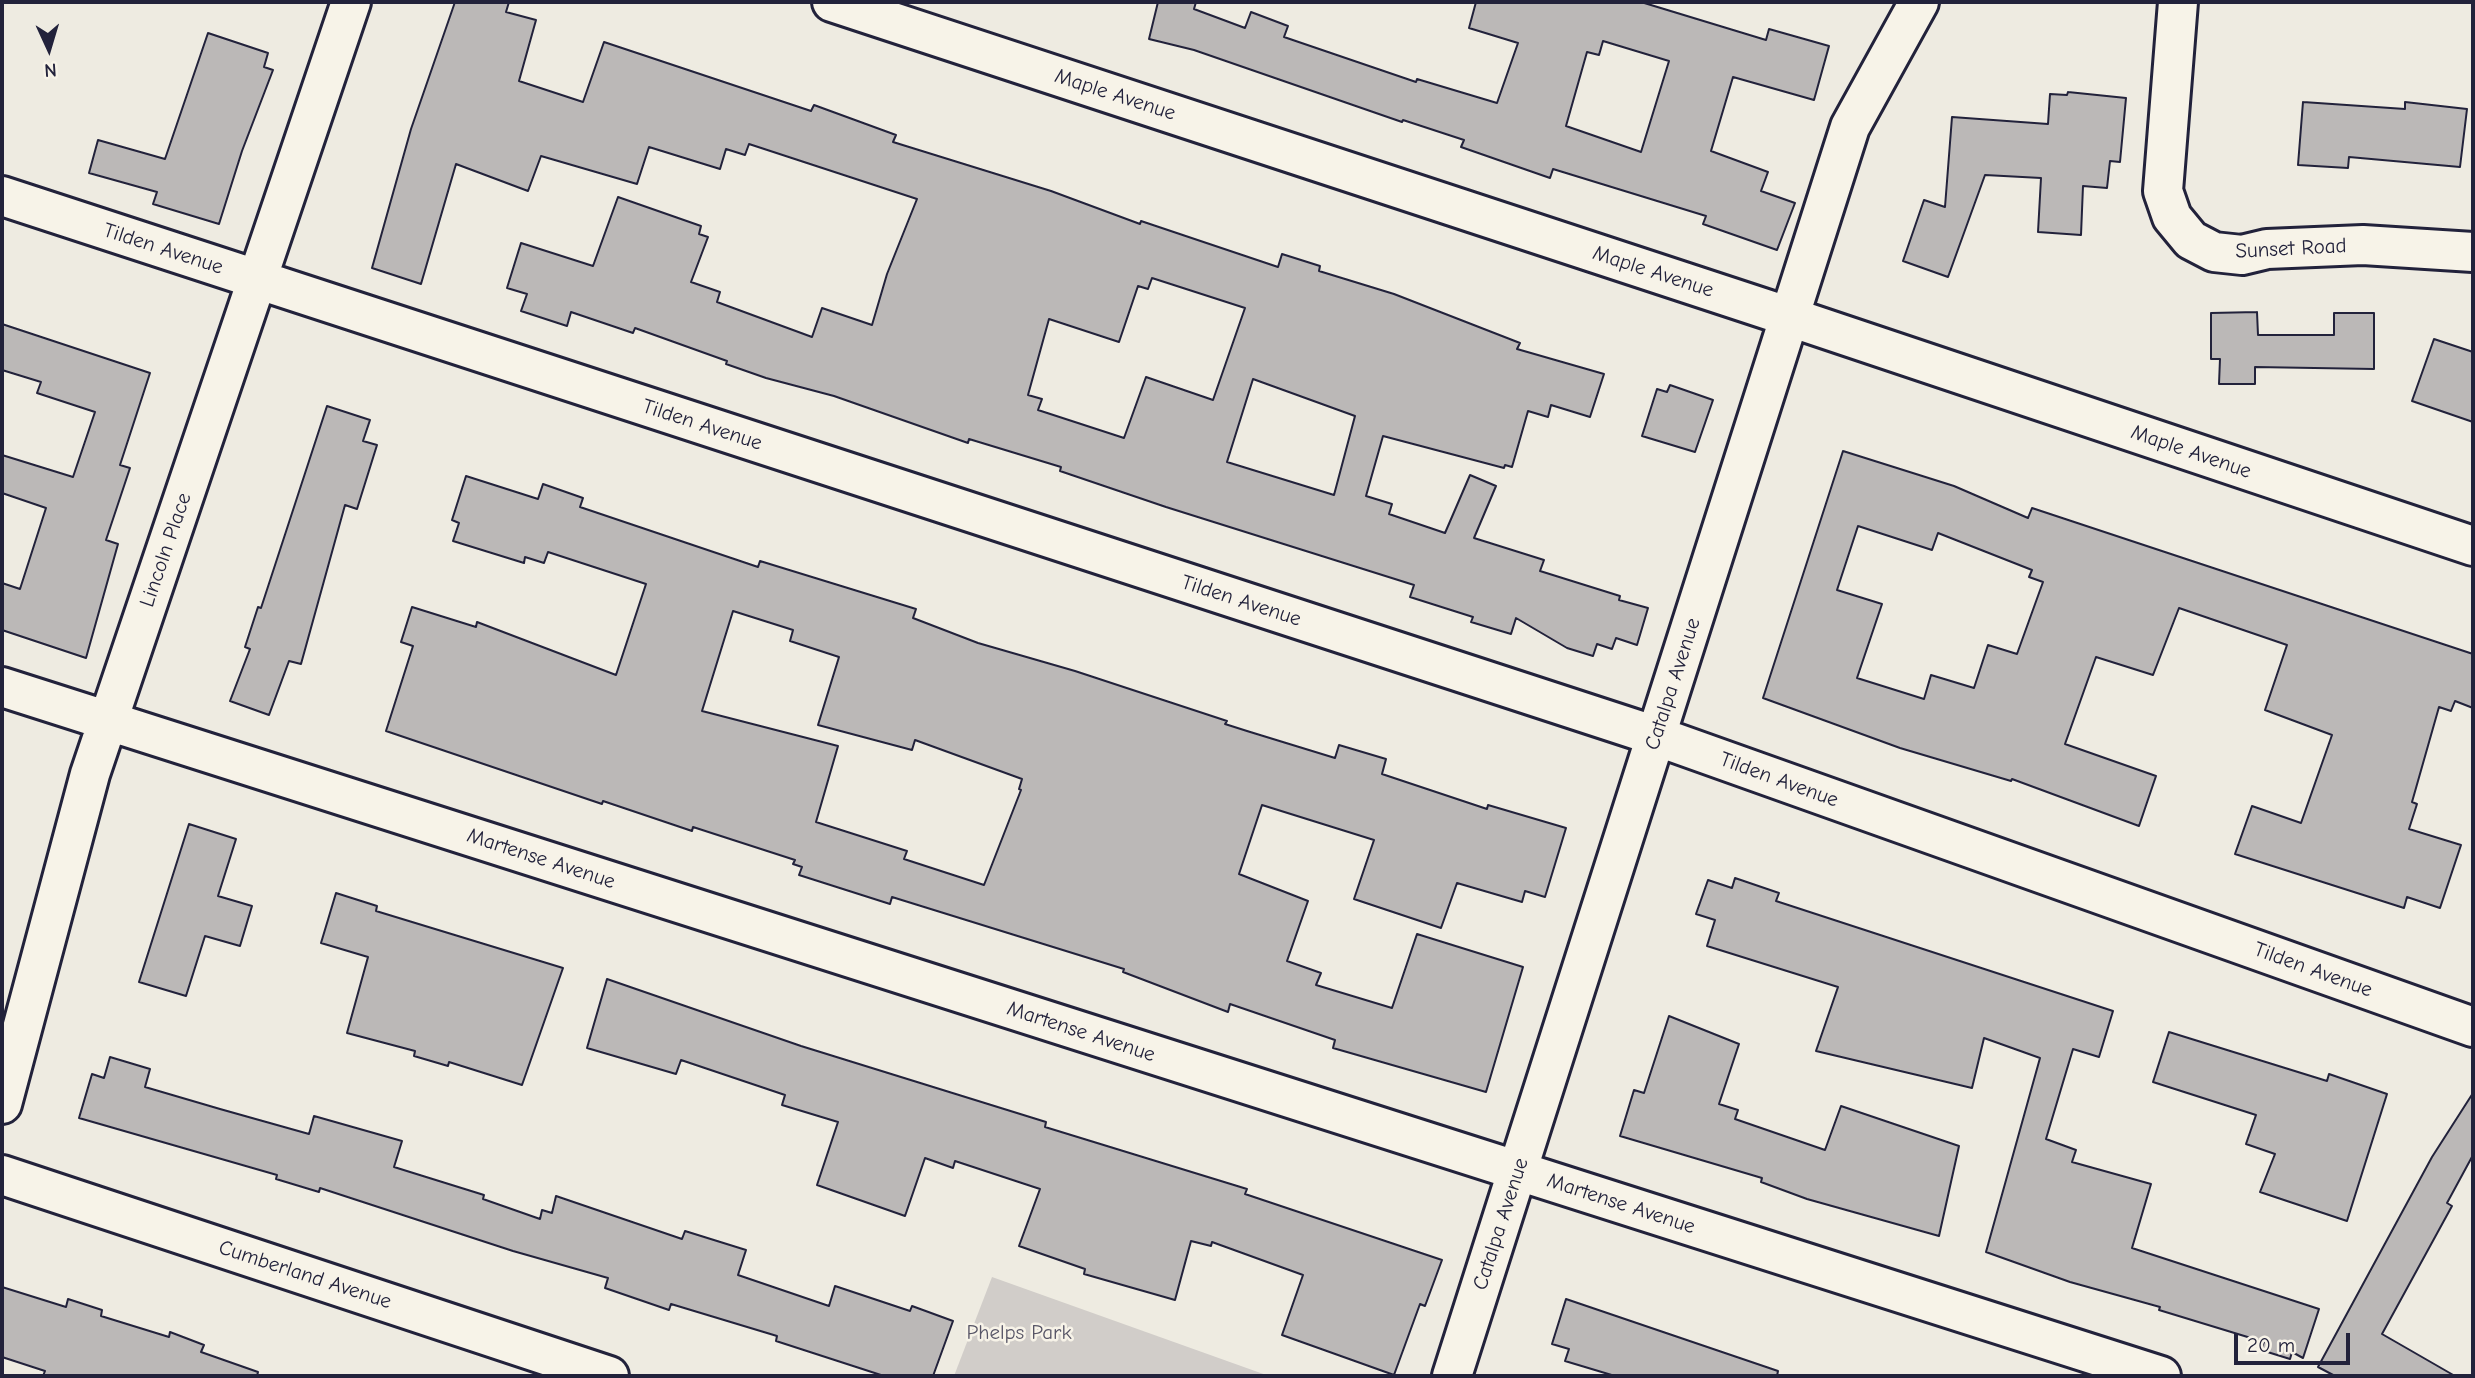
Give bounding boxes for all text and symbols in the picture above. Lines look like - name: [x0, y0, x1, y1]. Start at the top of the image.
- north arrow: [14, 14, 84, 84]
- text: N: [44, 59, 57, 81]
- street label: Maple Avenue: [1051, 64, 1179, 126]
- street label: Tilden Avenue: [100, 218, 226, 280]
- street label: Sunset Road: [2235, 233, 2347, 265]
- street label: Maple Avenue: [1589, 241, 1717, 303]
- street label: Tilden Avenue: [639, 394, 765, 456]
- street label: Maple Avenue: [2127, 420, 2255, 484]
- street label: Lincoln Place: [135, 490, 197, 610]
- street label: Tilden Avenue: [1178, 570, 1304, 632]
- street label: Catalpa Avenue: [1640, 615, 1706, 753]
- street label: Tilden Avenue: [1716, 747, 1842, 813]
- street label: Martense Avenue: [464, 823, 618, 895]
- street label: Tilden Avenue: [2250, 937, 2376, 1003]
- street label: Martense Avenue: [1004, 996, 1158, 1068]
- street label: Catalpa Avenue: [1468, 1155, 1534, 1293]
- street label: Martense Avenue: [1544, 1168, 1698, 1240]
- street label: Cumberland Avenue: [215, 1235, 395, 1315]
- scale bar: [2237, 1318, 2352, 1362]
- park label: Phelps Park: [966, 1320, 1072, 1346]
- text: 20 m: [2247, 1333, 2295, 1357]

